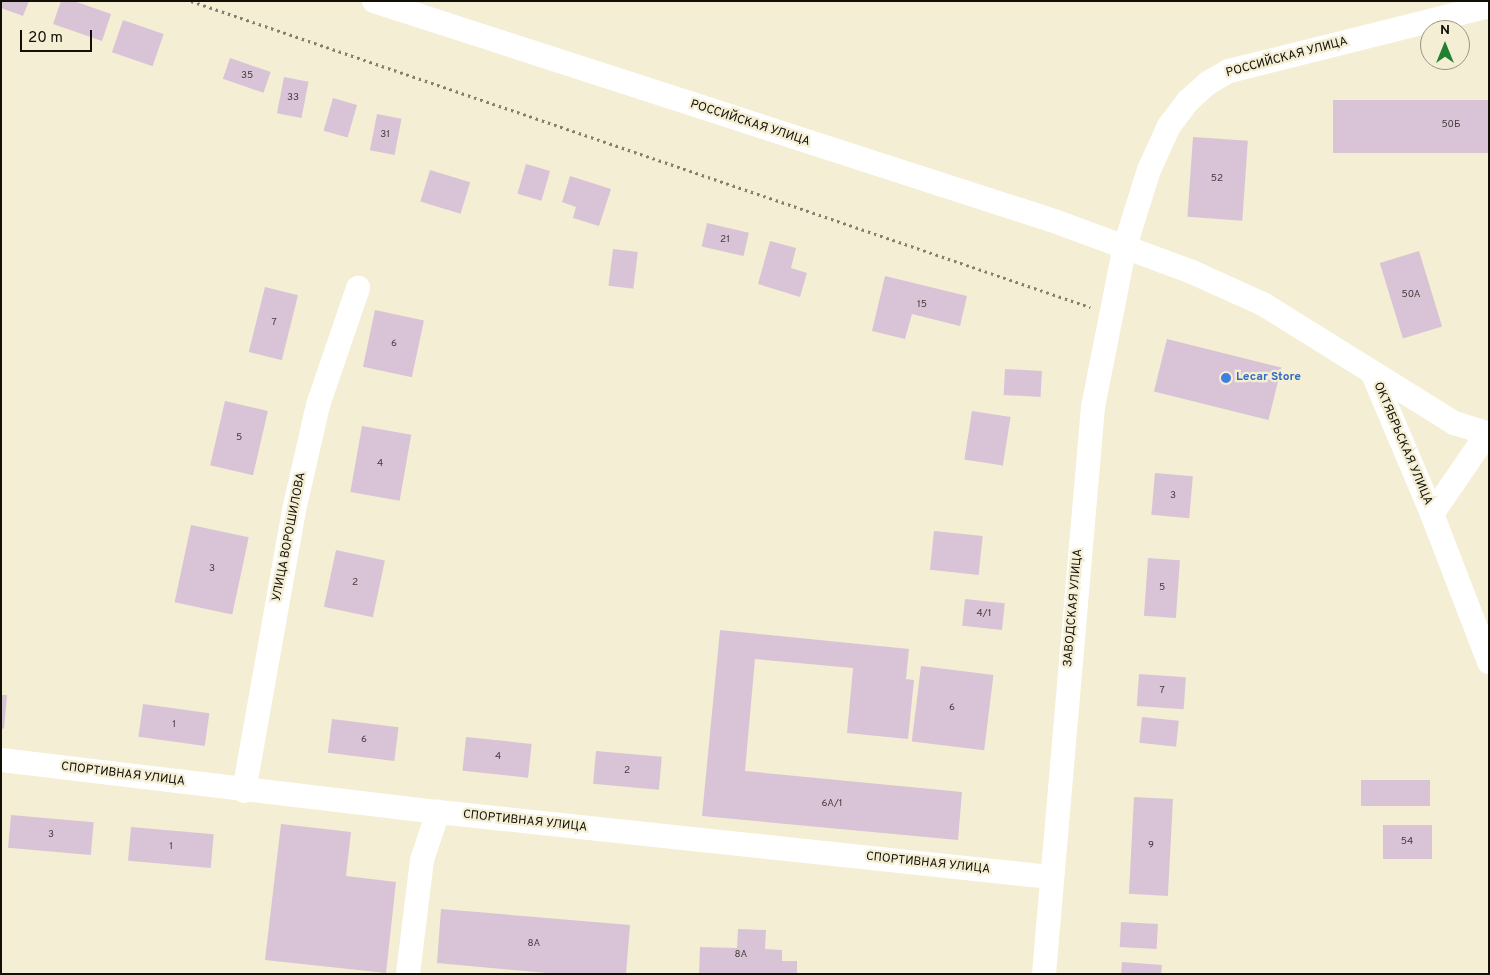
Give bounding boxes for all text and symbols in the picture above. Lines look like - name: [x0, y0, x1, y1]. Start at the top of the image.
- scale bar: [22, 20, 95, 52]
- north arrow: [1420, 20, 1470, 70]
- text: N: [1440, 22, 1450, 39]
- text: 20 m: [28, 29, 63, 48]
- street label: РОССИЙСКАЯ УЛИЦА: [1225, 35, 1349, 81]
- house number: 35: [241, 70, 253, 82]
- house number: 33: [287, 92, 299, 104]
- street label: РОССИЙСКАЯ УЛИЦА: [688, 98, 812, 150]
- house number: 50Б: [1441, 119, 1461, 131]
- house number: 31: [380, 129, 390, 141]
- house number: 52: [1211, 173, 1223, 185]
- house number: 21: [720, 234, 730, 246]
- house number: 50А: [1401, 289, 1421, 301]
- house number: 15: [917, 299, 927, 311]
- house number: 7: [271, 317, 277, 329]
- house number: 6: [391, 338, 397, 350]
- place label: Lecar Store: [1236, 371, 1301, 385]
- marker: Lecar Store: [1220, 372, 1232, 384]
- street label: ОКТЯБРЬСКАЯ УЛИЦА: [1370, 380, 1434, 508]
- house number: 5: [236, 432, 242, 444]
- house number: 4: [377, 458, 383, 470]
- street label: УЛИЦА ВОРОШИЛОВА: [270, 471, 310, 603]
- house number: 3: [1170, 490, 1176, 502]
- street label: ЗАВОДСКАЯ УЛИЦА: [1062, 548, 1086, 668]
- house number: 3: [209, 563, 215, 575]
- house number: 2: [352, 577, 358, 589]
- house number: 5: [1159, 582, 1165, 594]
- house number: 4/1: [977, 608, 991, 620]
- house number: 7: [1159, 685, 1165, 697]
- house number: 6: [949, 702, 955, 714]
- house number: 1: [172, 719, 176, 731]
- house number: 6: [361, 734, 367, 746]
- house number: 4: [495, 751, 501, 763]
- street label: СПОРТИВНАЯ УЛИЦА: [60, 760, 186, 790]
- house number: 2: [624, 765, 630, 777]
- house number: 6А/1: [821, 798, 843, 810]
- street label: СПОРТИВНАЯ УЛИЦА: [462, 808, 588, 836]
- house number: 3: [48, 829, 54, 841]
- house number: 54: [1401, 836, 1413, 848]
- house number: 9: [1148, 840, 1154, 852]
- house number: 1: [169, 841, 173, 853]
- street label: СПОРТИВНАЯ УЛИЦА: [865, 850, 991, 878]
- house number: 8А: [528, 938, 540, 950]
- house number: 8А: [735, 949, 747, 961]

